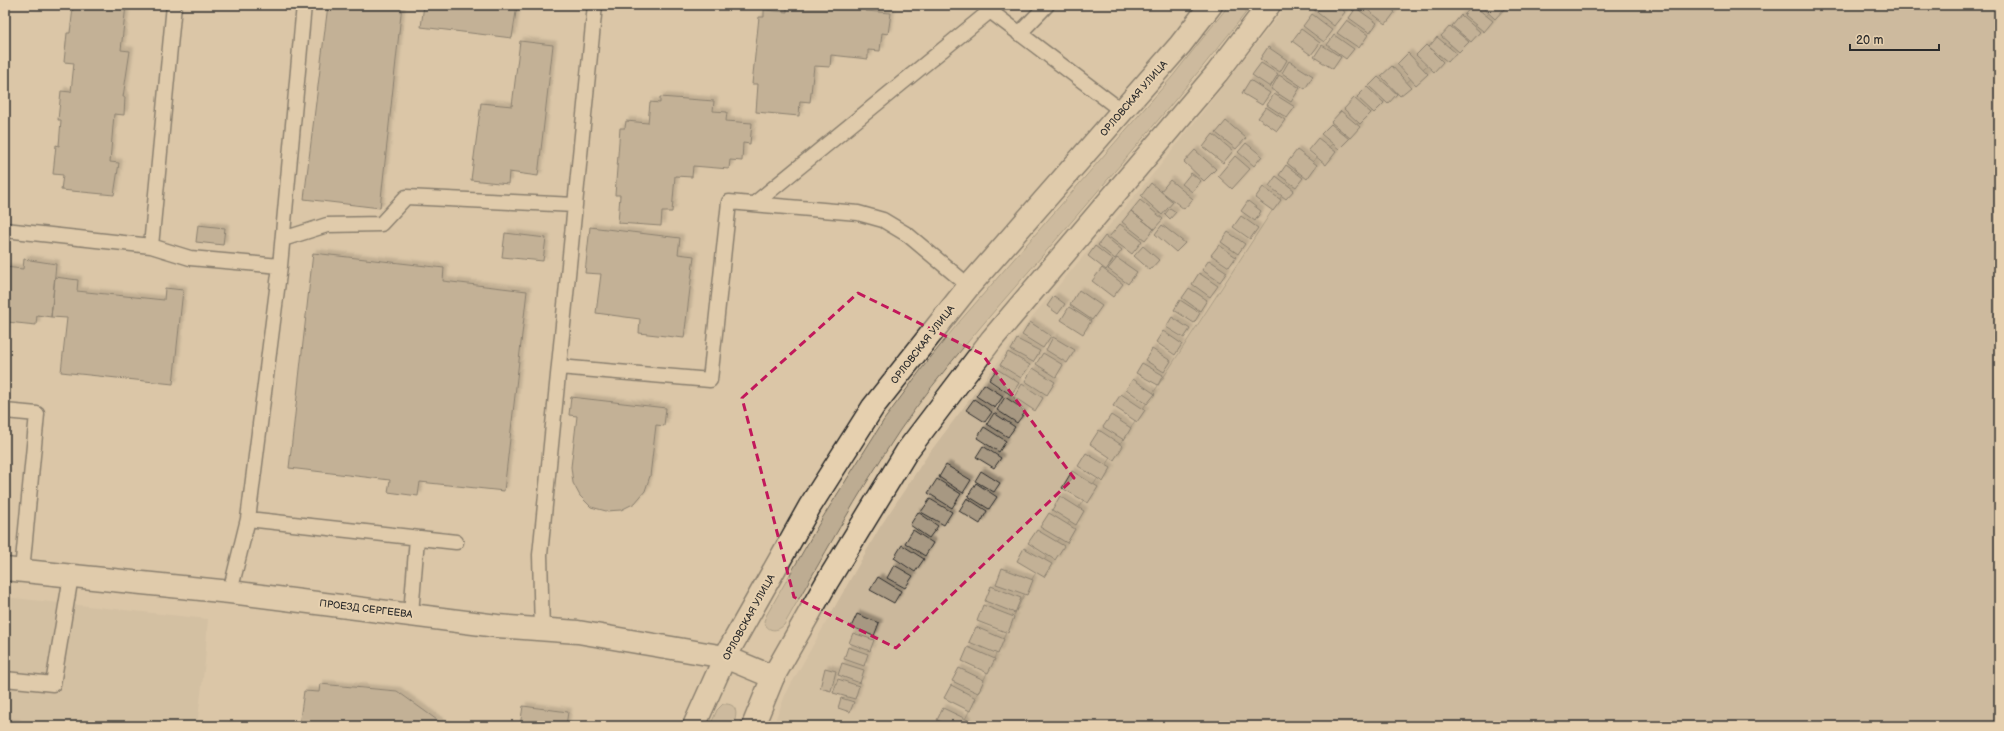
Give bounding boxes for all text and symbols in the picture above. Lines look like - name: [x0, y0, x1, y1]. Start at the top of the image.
- scale bar: [1850, 26, 1939, 52]
- text: 20 m: [1856, 33, 1883, 48]
- street label: ОРЛОВСКАЯ УЛИЦА: [1098, 58, 1171, 139]
- street label: ОРЛОВСКАЯ УЛИЦА: [888, 302, 958, 386]
- street label: ОРЛОВСКАЯ УЛИЦА: [720, 572, 778, 663]
- street label: ПРОЕЗД СЕРГЕЕВА: [319, 597, 414, 621]

